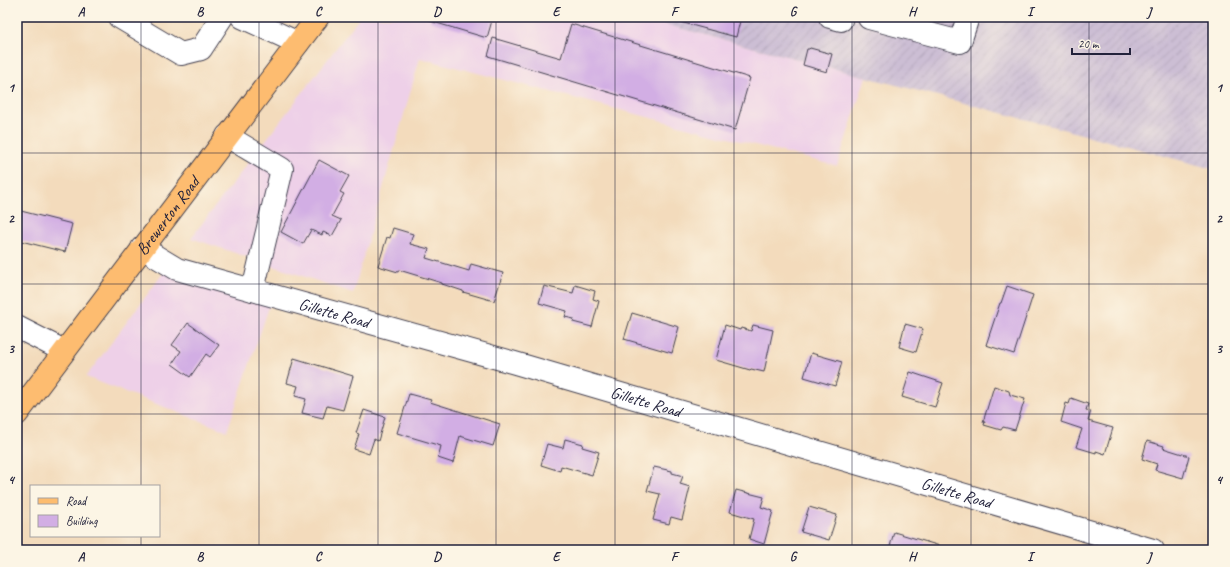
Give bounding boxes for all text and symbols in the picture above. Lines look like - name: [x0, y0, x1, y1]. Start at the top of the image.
- text: A: [78, 4, 86, 20]
- text: B: [197, 4, 205, 20]
- text: C: [315, 4, 323, 20]
- text: D: [433, 4, 442, 20]
- text: E: [553, 4, 562, 20]
- text: F: [671, 4, 680, 20]
- text: G: [790, 4, 798, 20]
- text: H: [908, 4, 918, 20]
- text: I: [1027, 4, 1036, 20]
- text: J: [1146, 4, 1153, 20]
- scale bar: [1072, 30, 1130, 56]
- text: 20 m: [1078, 36, 1100, 52]
- text: 1: [8, 80, 16, 96]
- text: 1: [1216, 80, 1224, 96]
- street label: Brewerton Road: [131, 170, 205, 259]
- text: 2: [8, 211, 15, 227]
- text: 2: [1216, 211, 1223, 227]
- street label: Gillette Road: [297, 293, 375, 333]
- text: 3: [8, 341, 15, 357]
- text: 3: [1216, 341, 1223, 357]
- street label: Gillette Road: [608, 381, 687, 423]
- text: 4: [8, 472, 16, 488]
- street label: Gillette Road: [919, 472, 998, 514]
- text: 4: [1216, 472, 1224, 488]
- legend: [30, 485, 160, 537]
- text: Road: [66, 493, 88, 509]
- text: Building: [66, 513, 98, 529]
- text: A: [78, 549, 86, 565]
- text: B: [197, 549, 205, 565]
- text: C: [315, 549, 323, 565]
- text: D: [433, 549, 442, 565]
- text: E: [553, 549, 562, 565]
- text: F: [671, 549, 680, 565]
- text: G: [790, 549, 798, 565]
- text: H: [908, 549, 918, 565]
- text: I: [1027, 549, 1036, 565]
- text: J: [1146, 549, 1153, 565]

